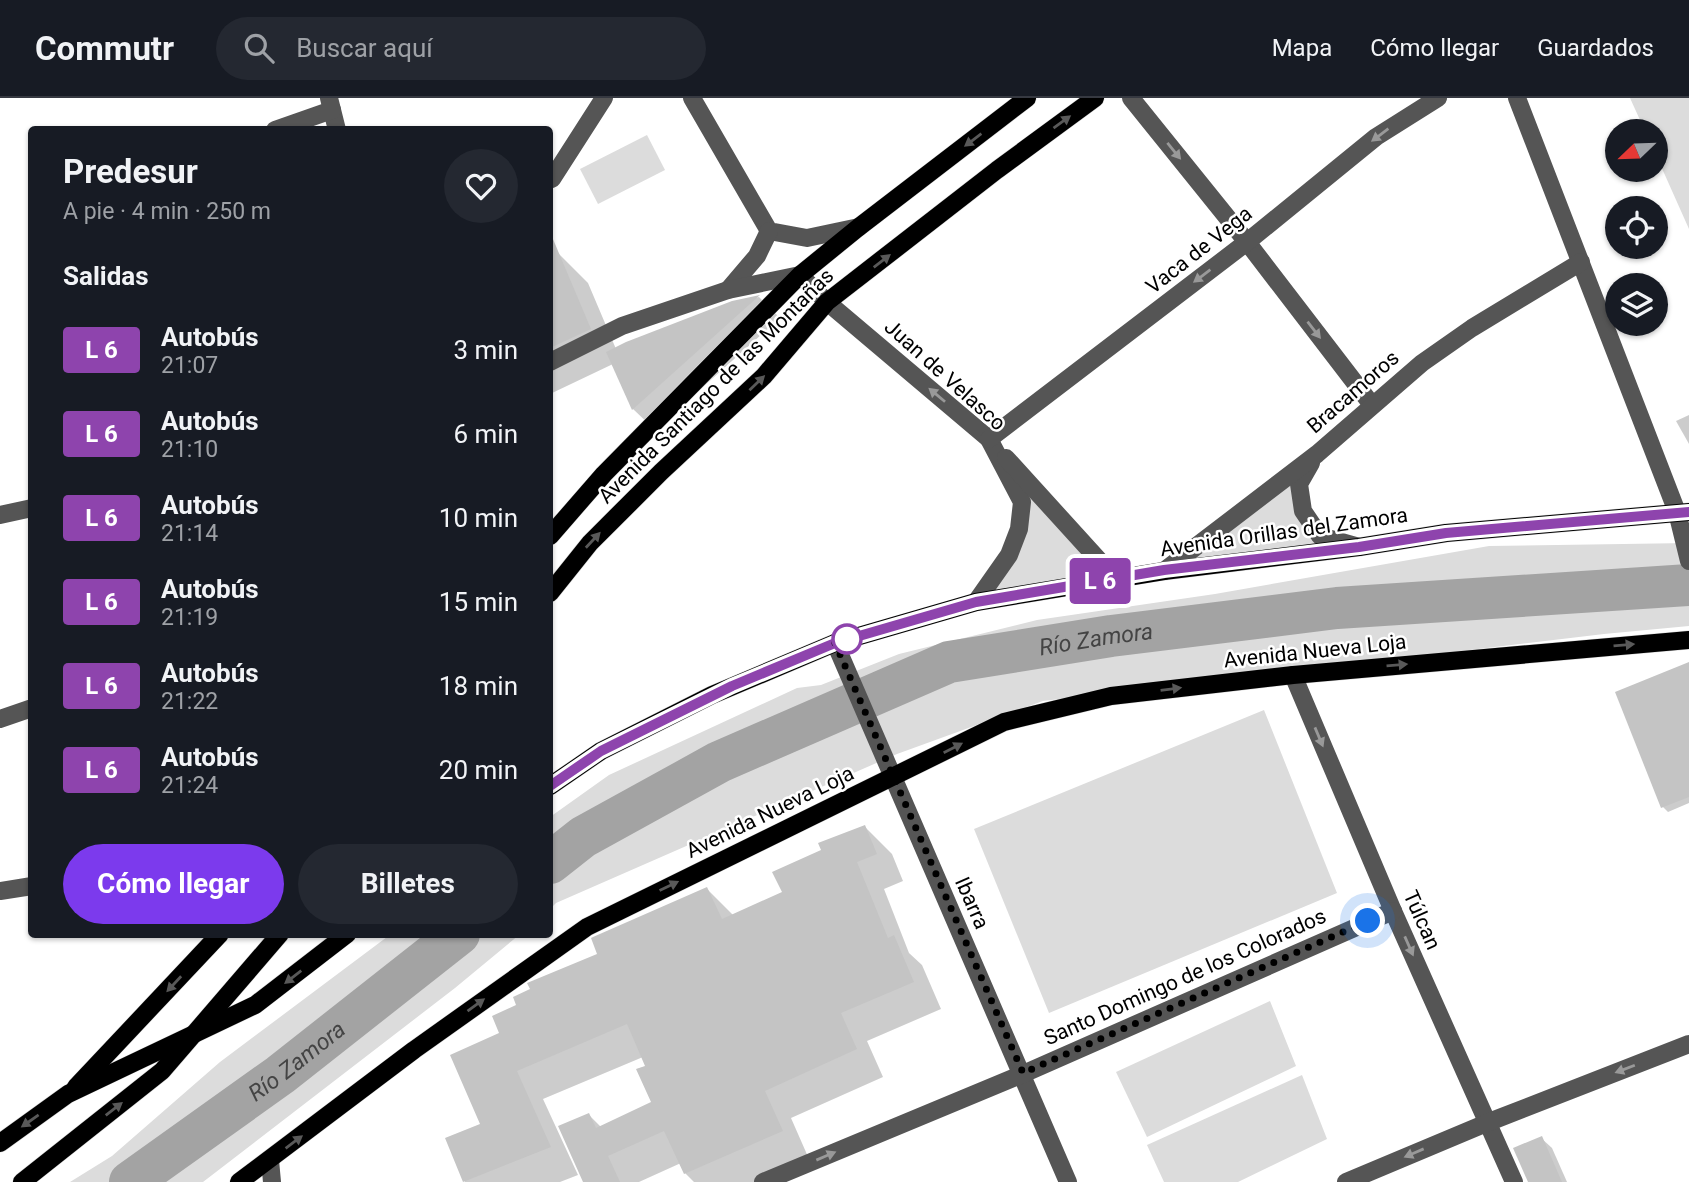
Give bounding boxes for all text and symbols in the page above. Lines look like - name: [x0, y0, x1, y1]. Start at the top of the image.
- search box: [216, 17, 706, 80]
- text: Commutr: [35, 29, 174, 68]
- icon: search: [240, 29, 278, 67]
- text: Buscar aquí: [296, 33, 433, 63]
- text: Mapa: [1272, 34, 1332, 62]
- text: Cómo llegar: [1370, 34, 1499, 62]
- text: Guardados: [1537, 34, 1654, 62]
- one-way arrow: [1053, 116, 1071, 130]
- north arrow: [1605, 119, 1668, 182]
- map controls: [1605, 119, 1668, 336]
- one-way arrow: [1371, 127, 1389, 141]
- one-way arrow: [964, 133, 982, 147]
- one-way arrow: [1166, 143, 1181, 160]
- button: heart: [444, 149, 518, 223]
- text: Predesur: [63, 152, 198, 191]
- button: locate: [1605, 196, 1668, 259]
- text: A pie · 4 min · 250 m: [63, 198, 271, 225]
- street label: Vaca de Vega: [1141, 201, 1257, 299]
- one-way arrow: [872, 254, 890, 269]
- text: Salidas: [63, 261, 149, 291]
- street label: Avenida Santiago de las Montañas: [594, 264, 838, 508]
- one-way arrow: [1193, 269, 1211, 283]
- button: layers: [1605, 273, 1668, 336]
- street label: Juan de Velasco: [880, 315, 1010, 435]
- one-way arrow: [1307, 321, 1322, 339]
- text: Autobús: [161, 322, 259, 352]
- text: 3 min: [453, 335, 518, 365]
- text: L 6: [85, 336, 118, 364]
- street label: Bracamoros: [1302, 346, 1404, 438]
- text: 21:07: [161, 352, 218, 379]
- one-way arrow: [748, 375, 765, 391]
- one-way arrow: [928, 387, 946, 403]
- text: Autobús: [161, 406, 259, 436]
- text: 6 min: [453, 419, 518, 449]
- text: L 6: [85, 420, 118, 448]
- text: 21:10: [161, 436, 218, 463]
- text: Autobús: [161, 490, 259, 520]
- text: 10 min: [439, 503, 518, 533]
- street label: Avenida Orillas del Zamora: [1159, 503, 1409, 561]
- text: L 6: [85, 504, 118, 532]
- text: 21:14: [161, 520, 218, 547]
- one-way arrow: [585, 532, 602, 549]
- line badge: L 6: [1060, 558, 1140, 604]
- text: L 6: [1084, 567, 1116, 595]
- text: Autobús: [161, 574, 259, 604]
- text: 15 min: [439, 587, 518, 617]
- text: L 6: [85, 588, 118, 616]
- text: 21:19: [161, 604, 218, 631]
- water label: Río Zamora: [1037, 618, 1155, 661]
- unlabelled marker: [832, 624, 862, 654]
- street label: Avenida Nueva Loja: [1223, 629, 1407, 673]
- one-way arrow: [1613, 639, 1635, 650]
- text: Autobús: [161, 658, 259, 688]
- one-way arrow: [1387, 659, 1409, 670]
- text: 18 min: [439, 671, 518, 701]
- text: L 6: [85, 672, 118, 700]
- one-way arrow: [1160, 684, 1182, 695]
- text: 21:22: [161, 688, 218, 715]
- one-way arrow: [1314, 727, 1325, 748]
- text: Autobús: [161, 742, 259, 772]
- one-way arrow: [943, 742, 963, 753]
- text: 20 min: [439, 755, 518, 785]
- text: L 6: [85, 756, 118, 784]
- street label: Avenida Nueva Loja: [682, 761, 858, 863]
- text: 21:24: [161, 772, 218, 799]
- button: Cómo llegar: [63, 844, 284, 924]
- button: Billetes: [298, 844, 518, 924]
- street label: Ibarra: [950, 873, 994, 933]
- one-way arrow: [659, 881, 679, 892]
- street label: Túlcan: [1398, 887, 1446, 953]
- your location: [1350, 903, 1385, 938]
- street label: Santo Domingo de los Colorados: [1040, 904, 1330, 1050]
- one-way arrow: [1404, 936, 1415, 957]
- one-way arrow: [284, 969, 302, 984]
- one-way arrow: [165, 976, 182, 993]
- one-way arrow: [467, 999, 485, 1013]
- water label: Río Zamora: [243, 1016, 351, 1107]
- one-way arrow: [1615, 1063, 1636, 1074]
- one-way arrow: [104, 1102, 122, 1117]
- one-way arrow: [21, 1114, 39, 1128]
- one-way arrow: [284, 1134, 302, 1149]
- one-way arrow: [1404, 1148, 1425, 1159]
- one-way arrow: [816, 1150, 837, 1161]

